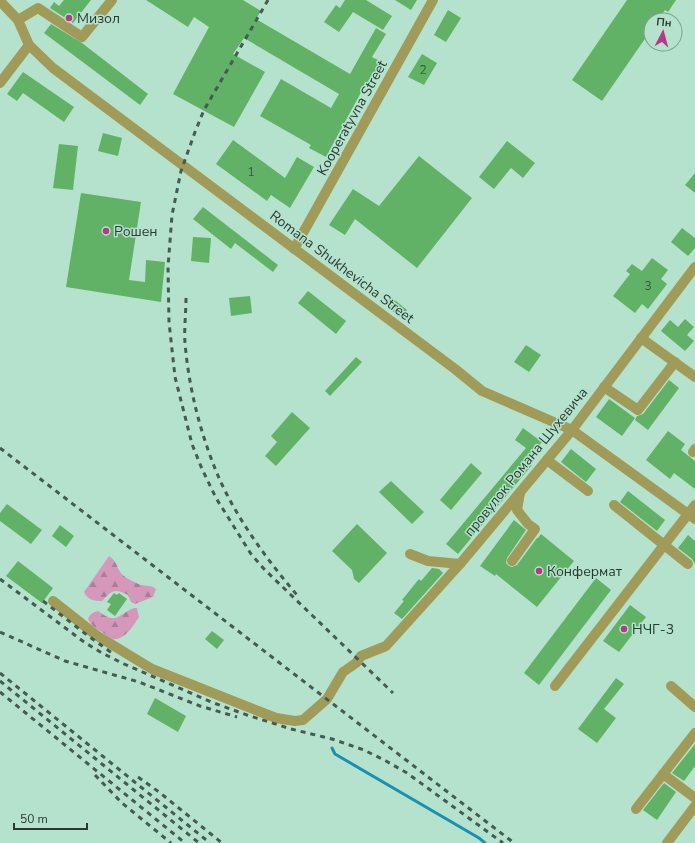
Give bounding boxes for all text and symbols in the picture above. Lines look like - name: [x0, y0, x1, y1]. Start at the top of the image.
- place label: Мизол: [77, 9, 120, 28]
- north arrow: [643, 12, 683, 52]
- marker: Мизол: [64, 13, 74, 23]
- text: Пн: [656, 14, 672, 31]
- street label: Kooperatyvna Street: [312, 57, 392, 179]
- house number: 2: [419, 62, 427, 78]
- house number: 1: [247, 164, 255, 180]
- street label: Romana Shukhevicha Street: [266, 206, 418, 328]
- place label: Рошен: [114, 222, 158, 241]
- marker: Рошен: [101, 226, 111, 236]
- house number: 3: [644, 278, 652, 294]
- street label: провулок Романа Шухевича: [460, 384, 592, 540]
- place label: Конфермат: [547, 562, 623, 581]
- marker: Конфермат: [534, 566, 544, 576]
- place label: НЧГ-3: [632, 620, 674, 639]
- marker: НЧГ-3: [619, 624, 629, 634]
- scale bar: [14, 805, 87, 831]
- text: 50 m: [20, 811, 48, 827]

